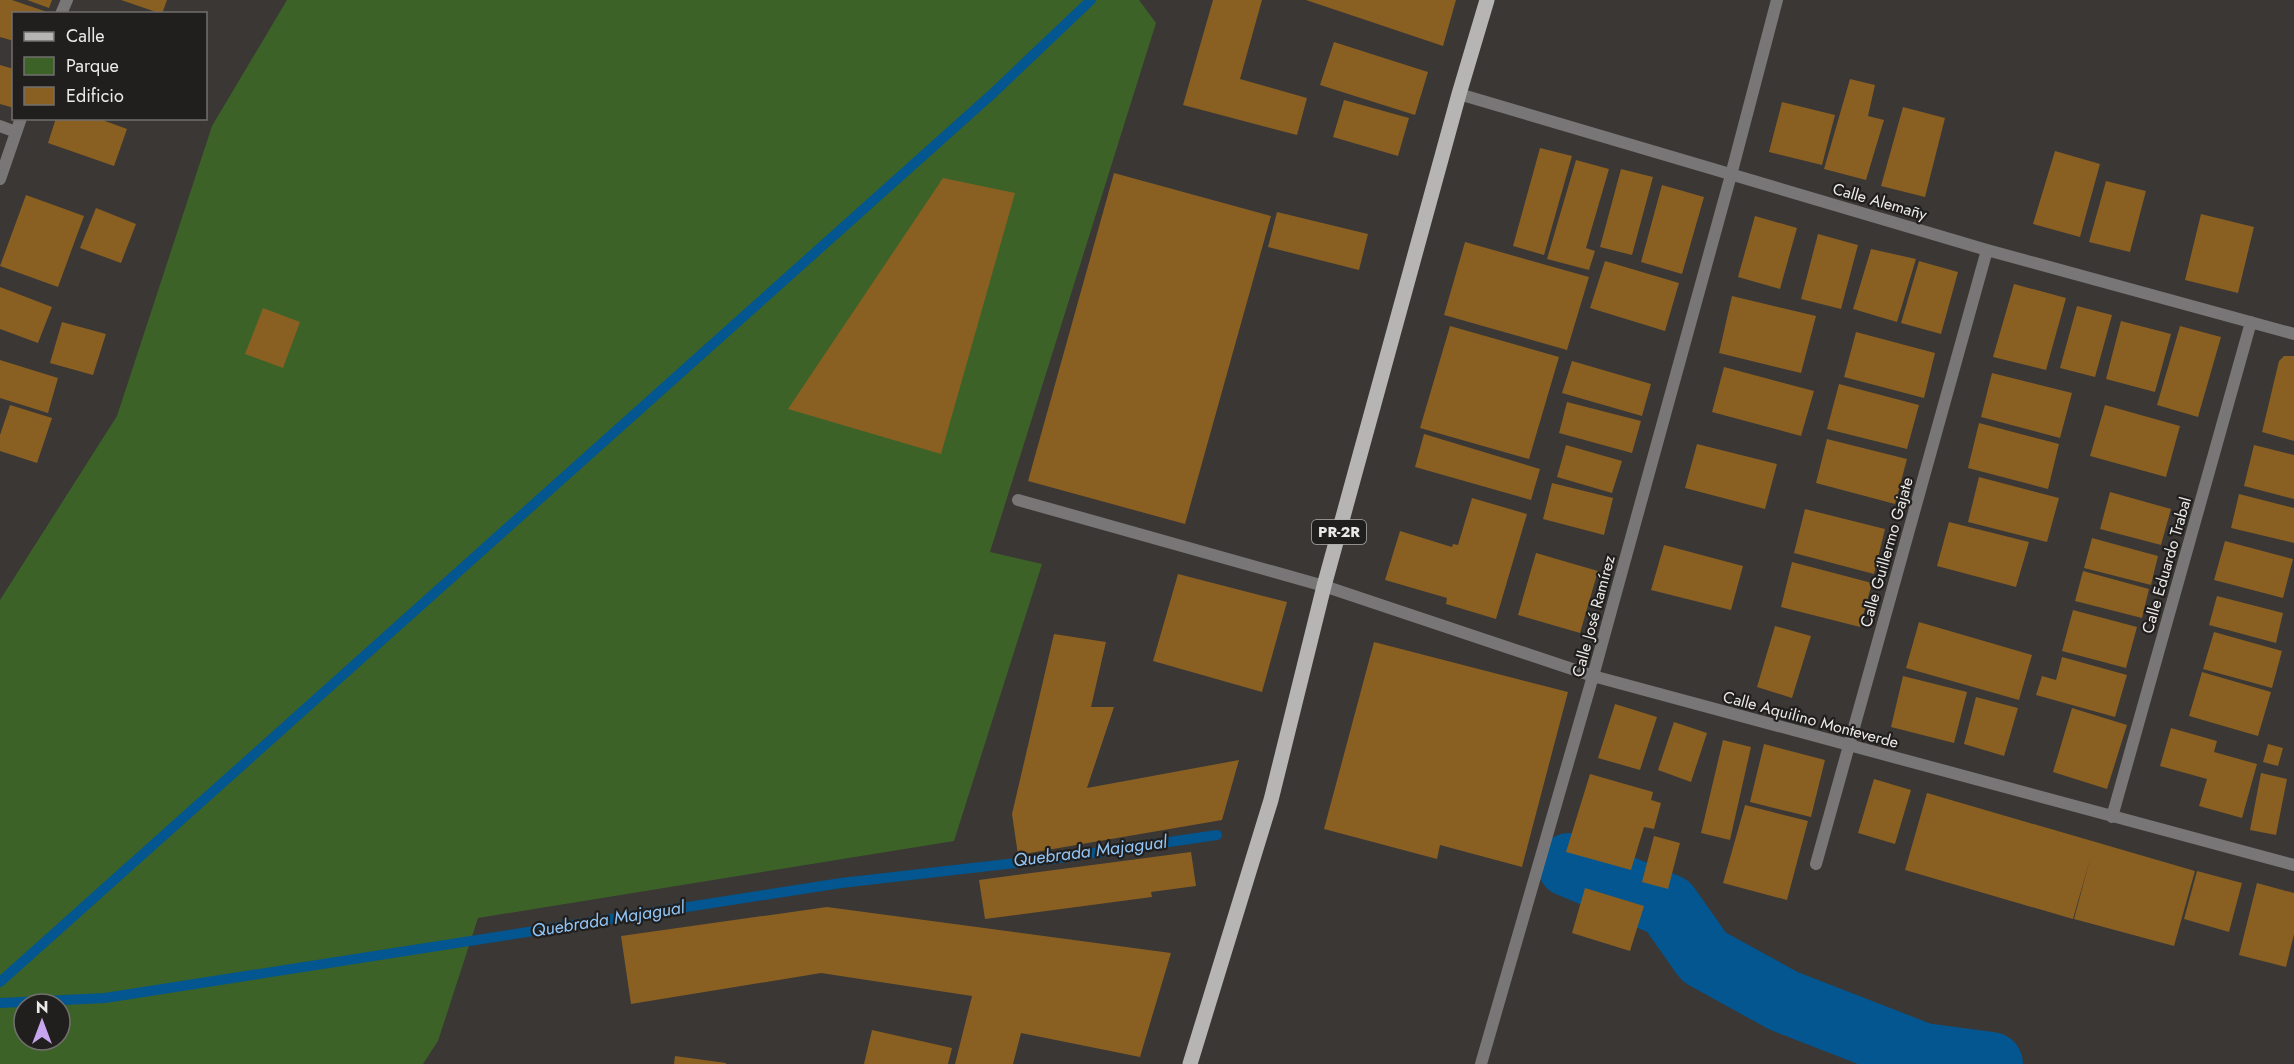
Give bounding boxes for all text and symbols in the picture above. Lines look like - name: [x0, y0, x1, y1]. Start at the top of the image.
- legend: [12, 12, 207, 120]
- text: Calle: [66, 23, 105, 49]
- text: Parque: [66, 53, 119, 79]
- text: Edificio: [66, 83, 124, 109]
- street label: Calle Alemañy: [1830, 177, 1931, 226]
- street label: Calle Guillermo Gajate: [1854, 474, 1919, 630]
- street label: Calle Eduardo Trabal: [2136, 494, 2197, 636]
- road number: PR-2R: [1312, 520, 1366, 544]
- street label: Calle José Ramírez: [1566, 552, 1621, 679]
- street label: Calle Aquilino Monteverde: [1721, 685, 1901, 754]
- water label: Quebrada Majagual: [1012, 829, 1169, 873]
- water label: Quebrada Majagual: [530, 894, 687, 944]
- north arrow: [12, 992, 72, 1052]
- text: N: [36, 996, 48, 1019]

